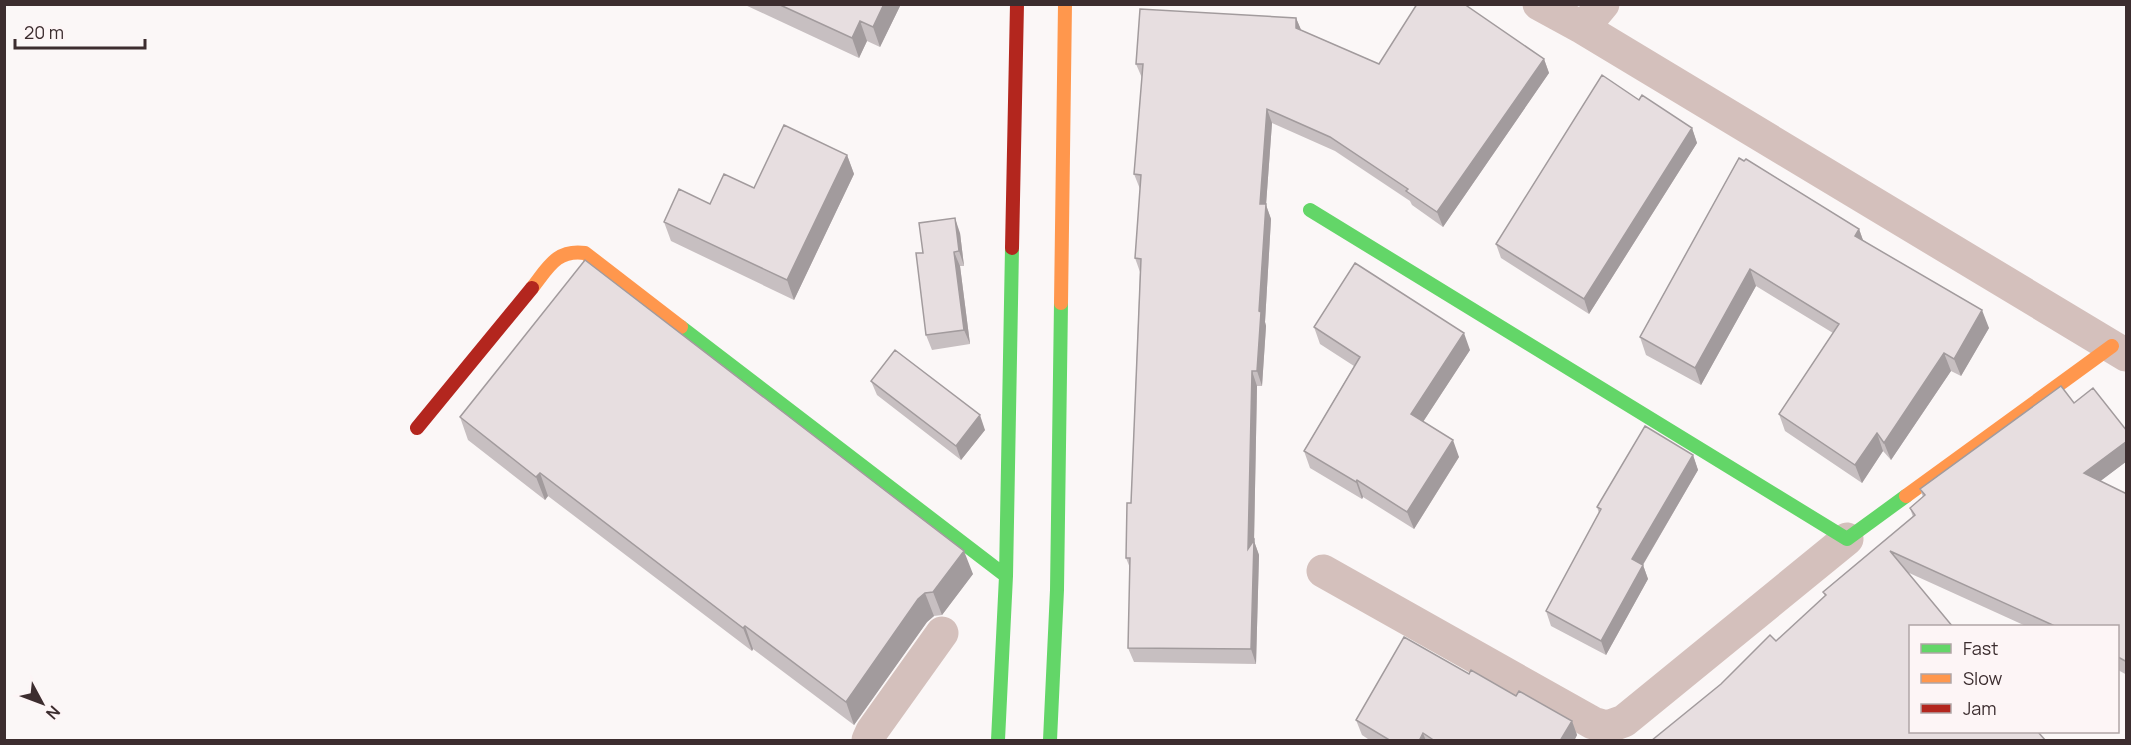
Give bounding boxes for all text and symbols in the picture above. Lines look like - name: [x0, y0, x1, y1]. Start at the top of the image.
- scale bar: [15, 12, 146, 50]
- text: 20 m: [24, 20, 64, 44]
- legend: [1909, 625, 2119, 733]
- text: Fast: [1963, 636, 1998, 660]
- text: Slow: [1963, 666, 2003, 690]
- north arrow: [12, 673, 72, 733]
- text: Jam: [1963, 696, 1997, 720]
- text: N: [41, 701, 65, 724]

